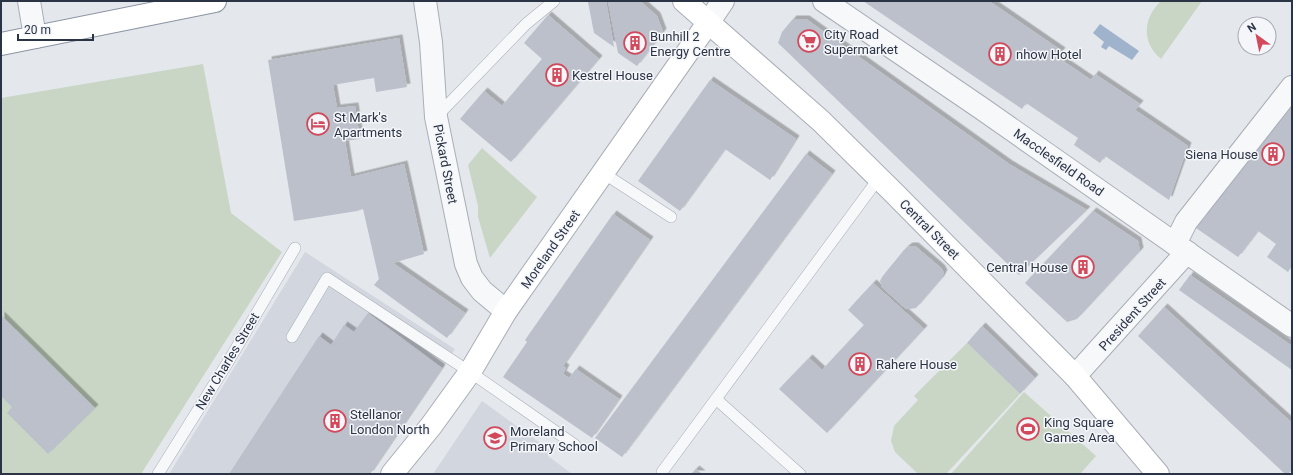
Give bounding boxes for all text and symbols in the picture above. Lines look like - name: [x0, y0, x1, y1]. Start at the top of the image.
- scale bar: [18, 16, 93, 42]
- north arrow: [1237, 16, 1277, 56]
- text: N: [1245, 20, 1259, 36]
- text: 20 m: [24, 23, 51, 37]
- place label: City Road Supermarket: [824, 27, 898, 57]
- supermarket icon: City Road Supermarket: [796, 28, 822, 54]
- place label: Bunhill 2 Energy Centre: [650, 29, 730, 59]
- building icon: Bunhill 2 Energy Centre: [622, 30, 648, 56]
- building icon: nhow Hotel: [987, 41, 1013, 67]
- place label: nhow Hotel: [1016, 47, 1082, 62]
- building icon: Kestrel House: [544, 62, 570, 88]
- place label: Kestrel House: [572, 68, 653, 83]
- place label: St Mark's Apartments: [334, 110, 403, 140]
- hotel icon: St Mark's Apartments: [305, 111, 331, 137]
- street label: Pickard Street: [430, 123, 461, 205]
- street label: Macclesfield Road: [1011, 126, 1107, 199]
- building icon: Siena House: [1260, 141, 1286, 167]
- place label: Siena House: [1185, 147, 1258, 162]
- street label: Central Street: [897, 196, 963, 262]
- street label: Moreland Street: [518, 207, 583, 291]
- building icon: Central House: [1070, 254, 1096, 280]
- place label: Central House: [986, 260, 1068, 275]
- street label: President Street: [1096, 275, 1169, 354]
- street label: New Charles Street: [193, 310, 262, 412]
- building icon: Rahere House: [847, 351, 873, 377]
- place label: Rahere House: [876, 357, 957, 372]
- place label: Stellanor London North: [350, 407, 430, 437]
- building icon: Stellanor London North: [322, 408, 348, 434]
- place label: King Square Games Area: [1044, 415, 1115, 445]
- sports icon: King Square Games Area: [1015, 416, 1041, 442]
- place label: Moreland Primary School: [510, 424, 598, 454]
- school or university icon: Moreland Primary School: [482, 425, 508, 451]

